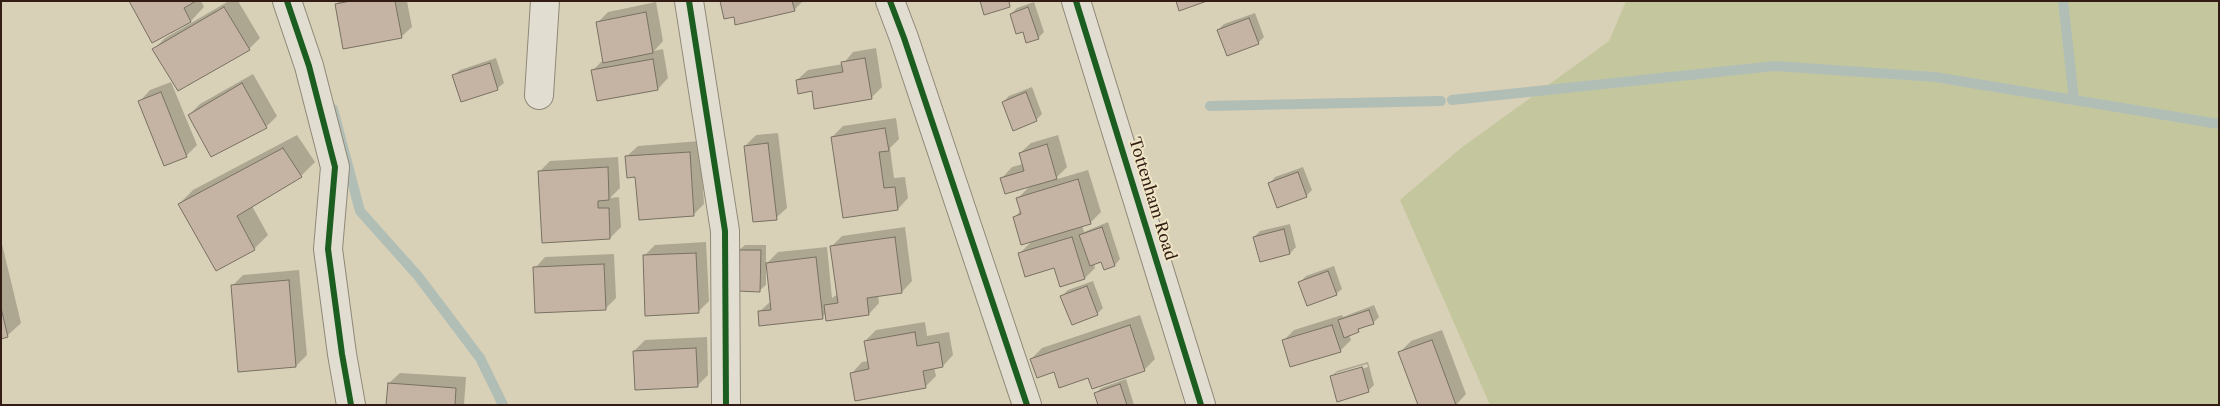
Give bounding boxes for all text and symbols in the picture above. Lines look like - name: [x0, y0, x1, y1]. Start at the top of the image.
- street label: Tottenham Road: [1124, 135, 1180, 263]

